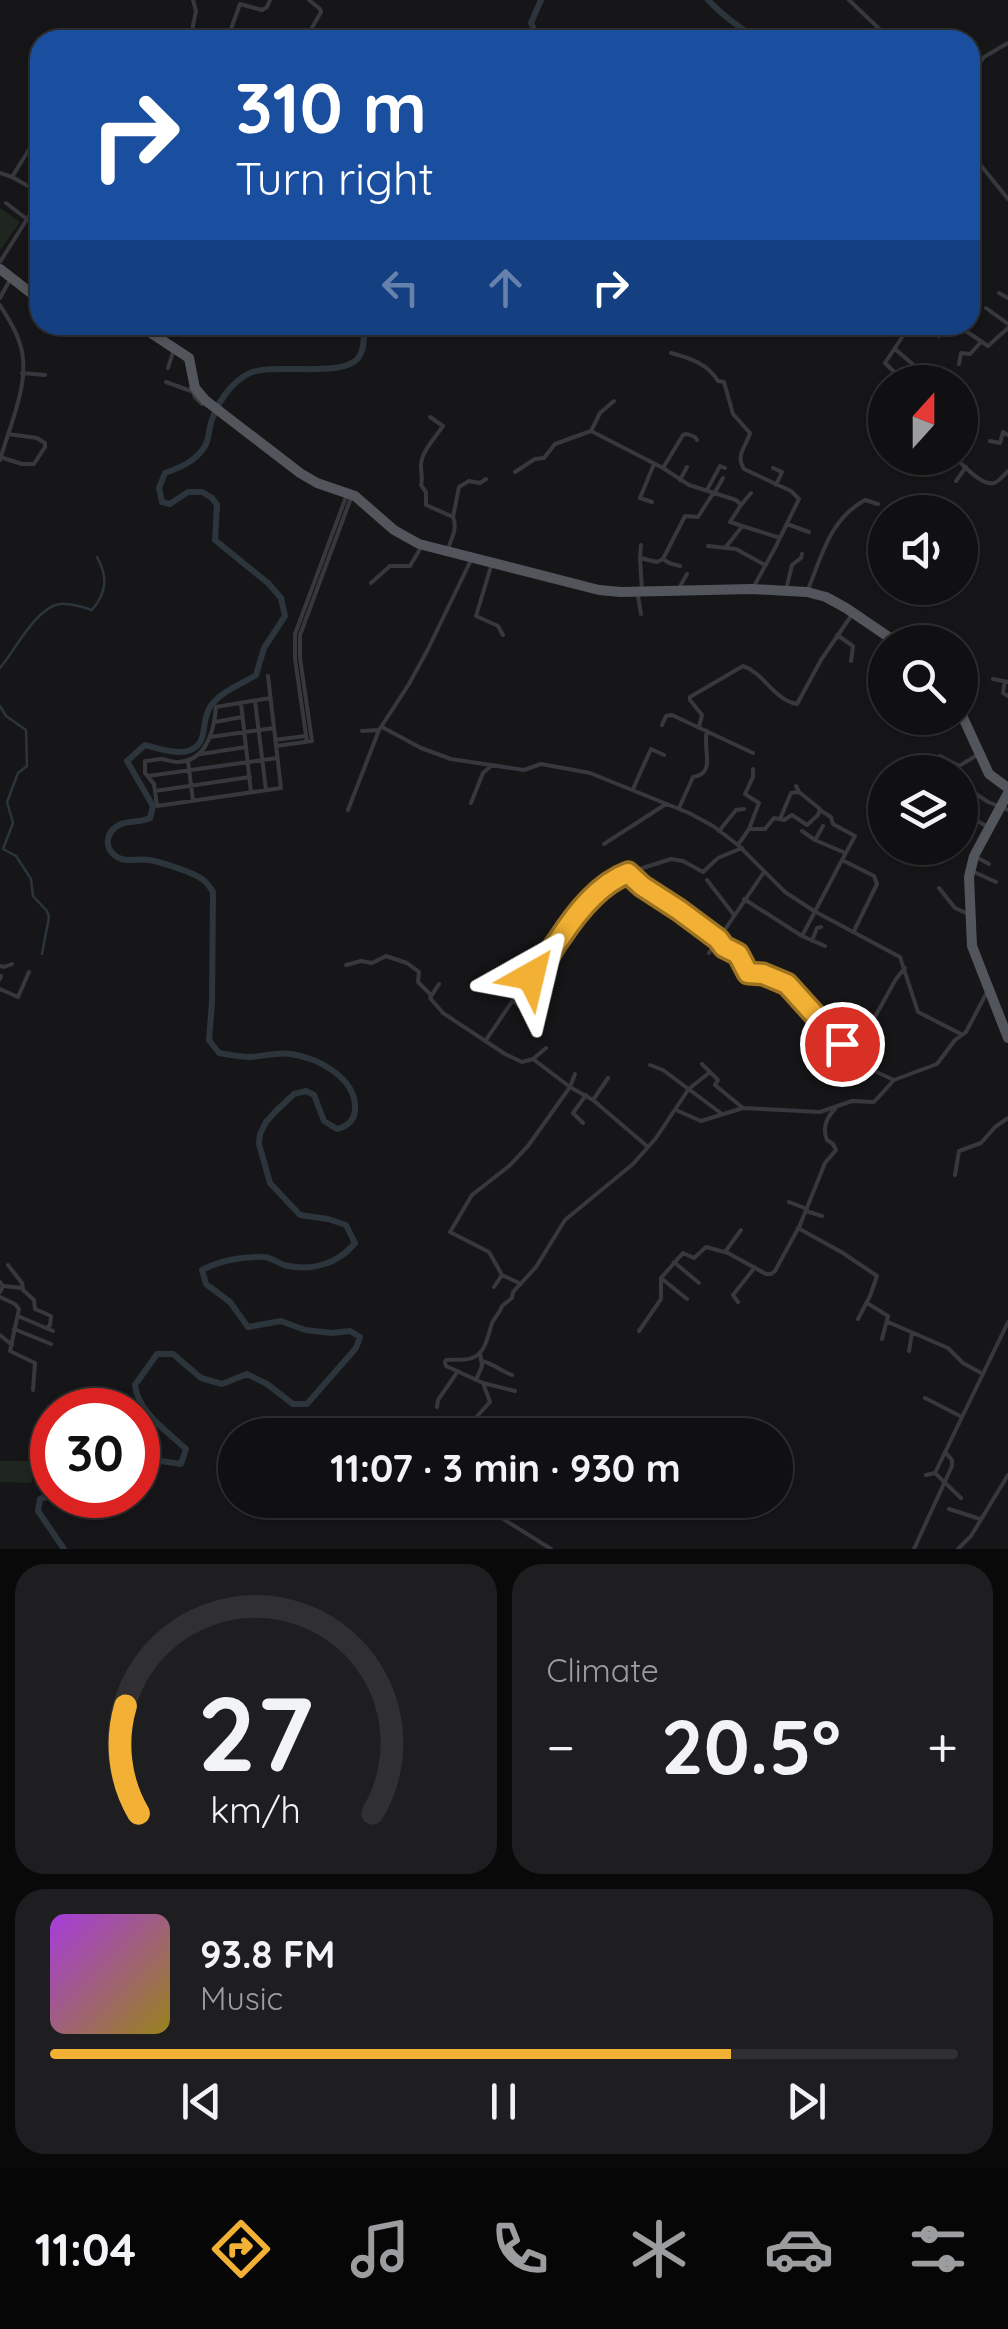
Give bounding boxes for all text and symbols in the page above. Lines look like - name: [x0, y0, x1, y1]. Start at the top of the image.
- text: 310 m: [235, 63, 427, 151]
- icon: right: [70, 70, 200, 200]
- text: Turn right: [235, 150, 434, 206]
- icon: left: [373, 260, 428, 315]
- icon: ahead: [478, 260, 533, 315]
- icon: right: [583, 260, 638, 315]
- north arrow: [868, 365, 978, 475]
- map controls: [868, 365, 978, 865]
- button: sound: [868, 495, 978, 605]
- button: search: [868, 625, 978, 735]
- button: layers: [868, 755, 978, 865]
- position arrow: [479, 924, 583, 1028]
- pin: [800, 1002, 885, 1087]
- icon: arrive: [815, 1017, 870, 1072]
- speed limit sign: 30: [30, 1388, 160, 1518]
- text: 11:07 · 3 min · 930 m: [330, 1444, 681, 1492]
- text: Climate: [547, 1650, 659, 1690]
- text: 27: [198, 1667, 314, 1797]
- text: 20.5°: [661, 1699, 841, 1793]
- text: −: [547, 1712, 575, 1781]
- text: +: [927, 1712, 958, 1781]
- text: km/h: [210, 1787, 301, 1832]
- text: 93.8 FM: [200, 1930, 335, 1978]
- text: Music: [200, 1978, 283, 2018]
- icon: previous: [174, 2074, 229, 2129]
- icon: pause: [476, 2074, 531, 2129]
- icon: next: [779, 2074, 834, 2129]
- icon: directions: [206, 2214, 276, 2284]
- icon: music: [345, 2214, 415, 2284]
- icon: phone: [485, 2214, 555, 2284]
- icon: climate: [624, 2214, 694, 2284]
- icon: car: [764, 2214, 834, 2284]
- icon: filters: [903, 2214, 973, 2284]
- text: 11:04: [35, 2221, 136, 2277]

